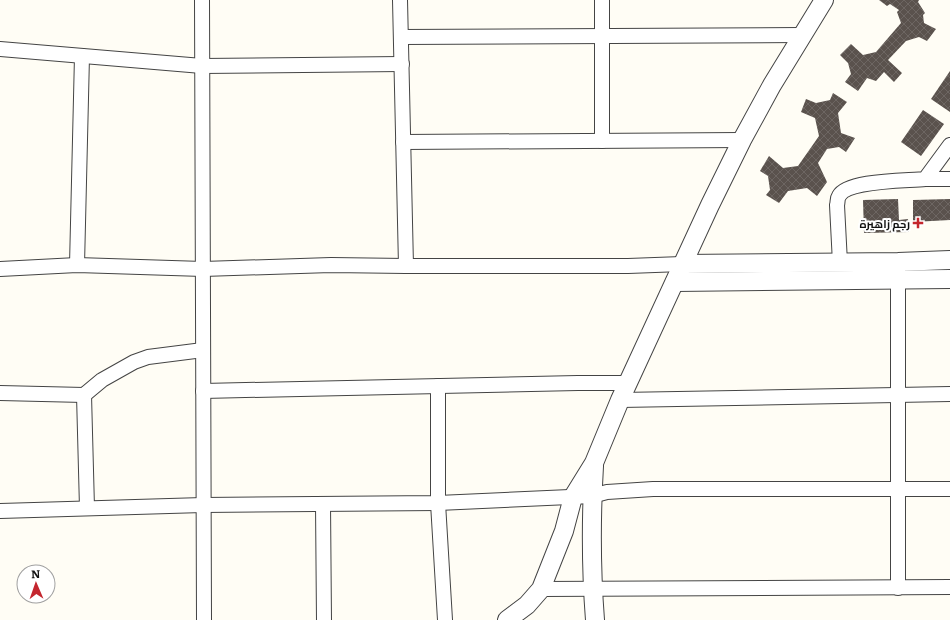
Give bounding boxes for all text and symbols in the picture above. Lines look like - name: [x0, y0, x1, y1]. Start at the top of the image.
- place label: رجم زاهيرة: [859, 215, 910, 232]
- marker: رجم زاهيرة: [913, 218, 923, 228]
- north arrow: [16, 564, 56, 604]
- text: N: [31, 565, 41, 581]

